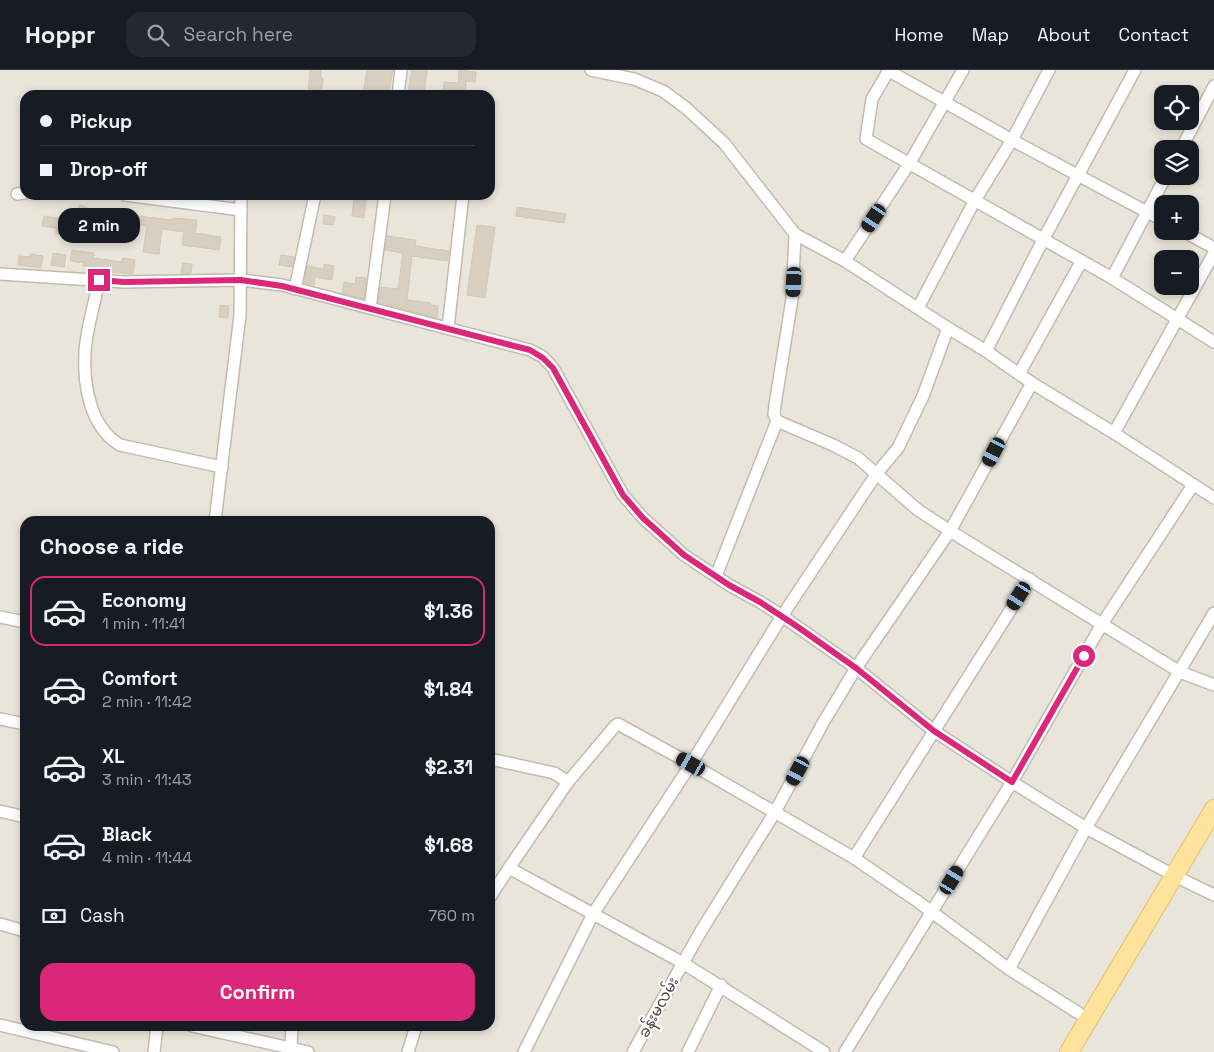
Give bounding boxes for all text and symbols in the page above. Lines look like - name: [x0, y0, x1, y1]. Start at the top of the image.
- search box: [126, 12, 476, 57]
- text: Hoppr: [25, 19, 96, 50]
- icon: search: [144, 21, 172, 49]
- text: Search here: [184, 22, 293, 47]
- text: Home: [895, 23, 944, 46]
- text: Map: [972, 23, 1009, 46]
- text: About: [1037, 23, 1091, 46]
- text: Contact: [1119, 23, 1189, 46]
- map controls: [1154, 85, 1199, 295]
- button: locate: [1154, 85, 1199, 130]
- text: Pickup: [70, 109, 132, 134]
- button: layers: [1154, 140, 1199, 185]
- text: Drop-off: [70, 157, 148, 182]
- button: +: [1154, 195, 1199, 240]
- car: [859, 201, 888, 235]
- callout: 2 min: [58, 208, 140, 242]
- text: 2 min: [78, 215, 120, 236]
- button: −: [1154, 250, 1199, 295]
- car: [785, 267, 802, 297]
- route end: [88, 269, 110, 291]
- car: [980, 435, 1007, 469]
- text: Choose a ride: [40, 532, 184, 560]
- car: [1004, 579, 1033, 613]
- text: Economy: [102, 588, 186, 613]
- icon: car: [42, 589, 87, 634]
- text: $1.36: [424, 599, 473, 624]
- text: 1 min · 11:41: [102, 613, 185, 634]
- route start: [1073, 645, 1095, 667]
- text: Comfort: [102, 666, 178, 691]
- icon: car: [42, 667, 87, 712]
- text: $1.84: [424, 677, 473, 702]
- text: 2 min · 11:42: [102, 691, 192, 712]
- text: XL: [102, 744, 125, 769]
- icon: car: [42, 745, 87, 790]
- car: [674, 750, 707, 778]
- car: [784, 754, 811, 788]
- text: $2.31: [425, 755, 473, 780]
- text: 3 min · 11:43: [102, 769, 192, 790]
- text: Black: [102, 822, 152, 847]
- icon: car: [42, 823, 87, 868]
- text: $1.68: [424, 833, 473, 858]
- text: 4 min · 11:44: [102, 847, 192, 868]
- car: [937, 863, 966, 897]
- icon: cash: [40, 902, 68, 930]
- text: Cash: [80, 903, 125, 928]
- text: 760 m: [428, 905, 475, 926]
- button: Confirm: [40, 963, 475, 1021]
- street label: ခန်းမလမ်း: [634, 973, 685, 1042]

